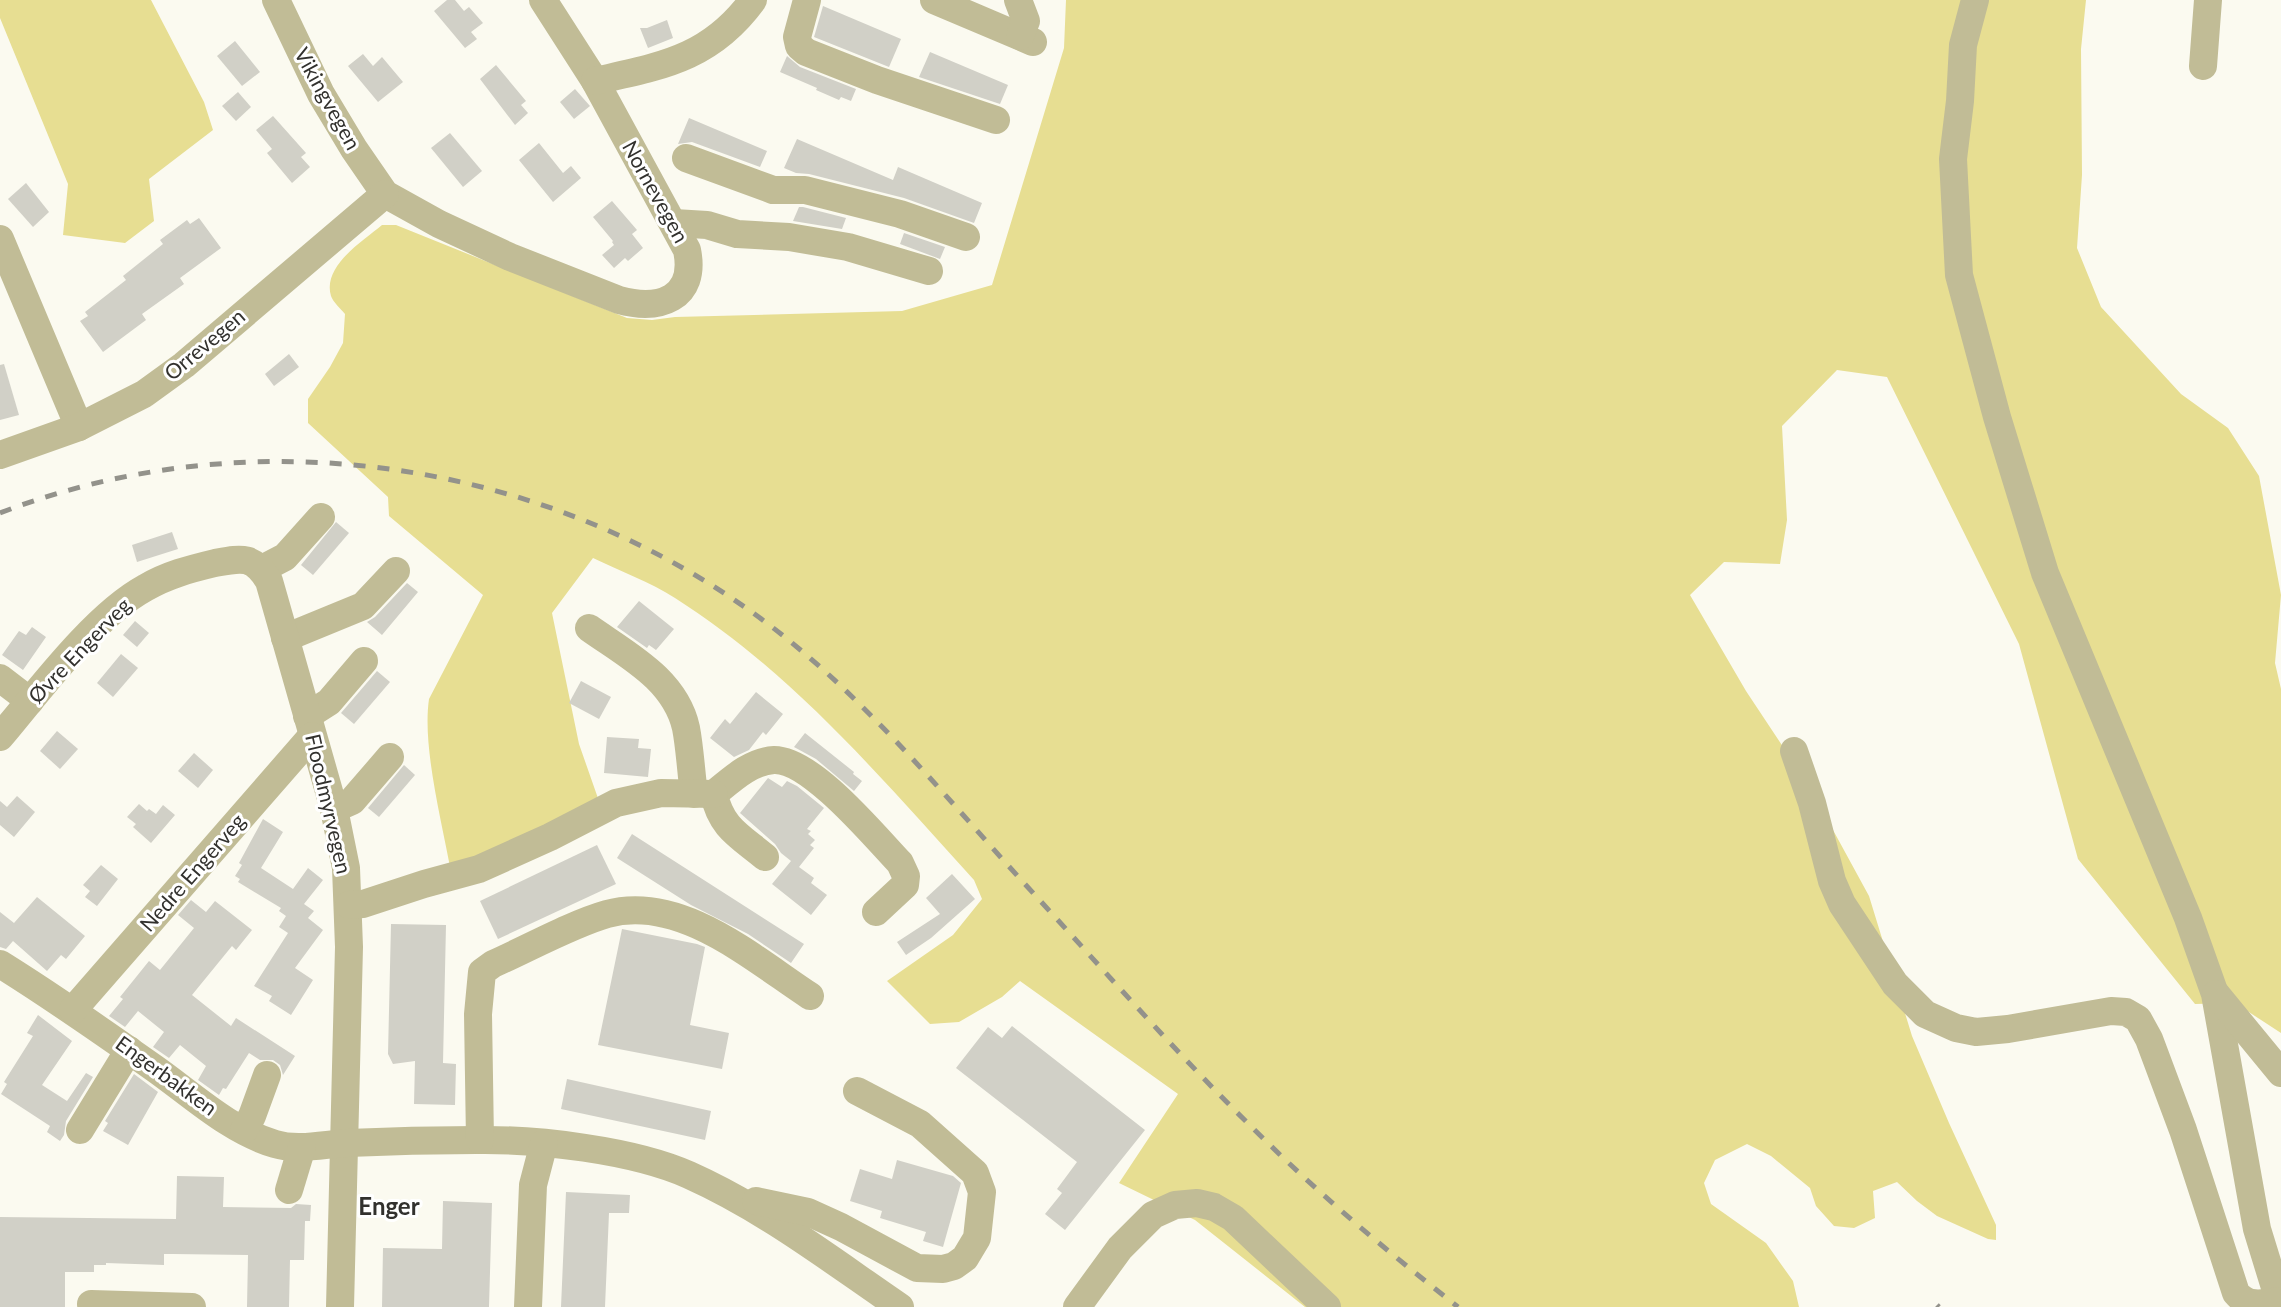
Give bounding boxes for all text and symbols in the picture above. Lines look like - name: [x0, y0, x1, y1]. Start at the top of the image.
- street label: Vikingvegen: [290, 43, 367, 154]
- street label: Nornevegen: [618, 136, 695, 247]
- street label: Orrevegen: [159, 303, 249, 385]
- street label: Øvre Engerveg: [22, 592, 136, 708]
- street label: Floodmyrvegen: [301, 731, 358, 876]
- street label: Nedre Engerveg: [134, 808, 250, 936]
- street label: Engerbakken: [111, 1030, 222, 1120]
- district label: Enger: [358, 1191, 420, 1220]

